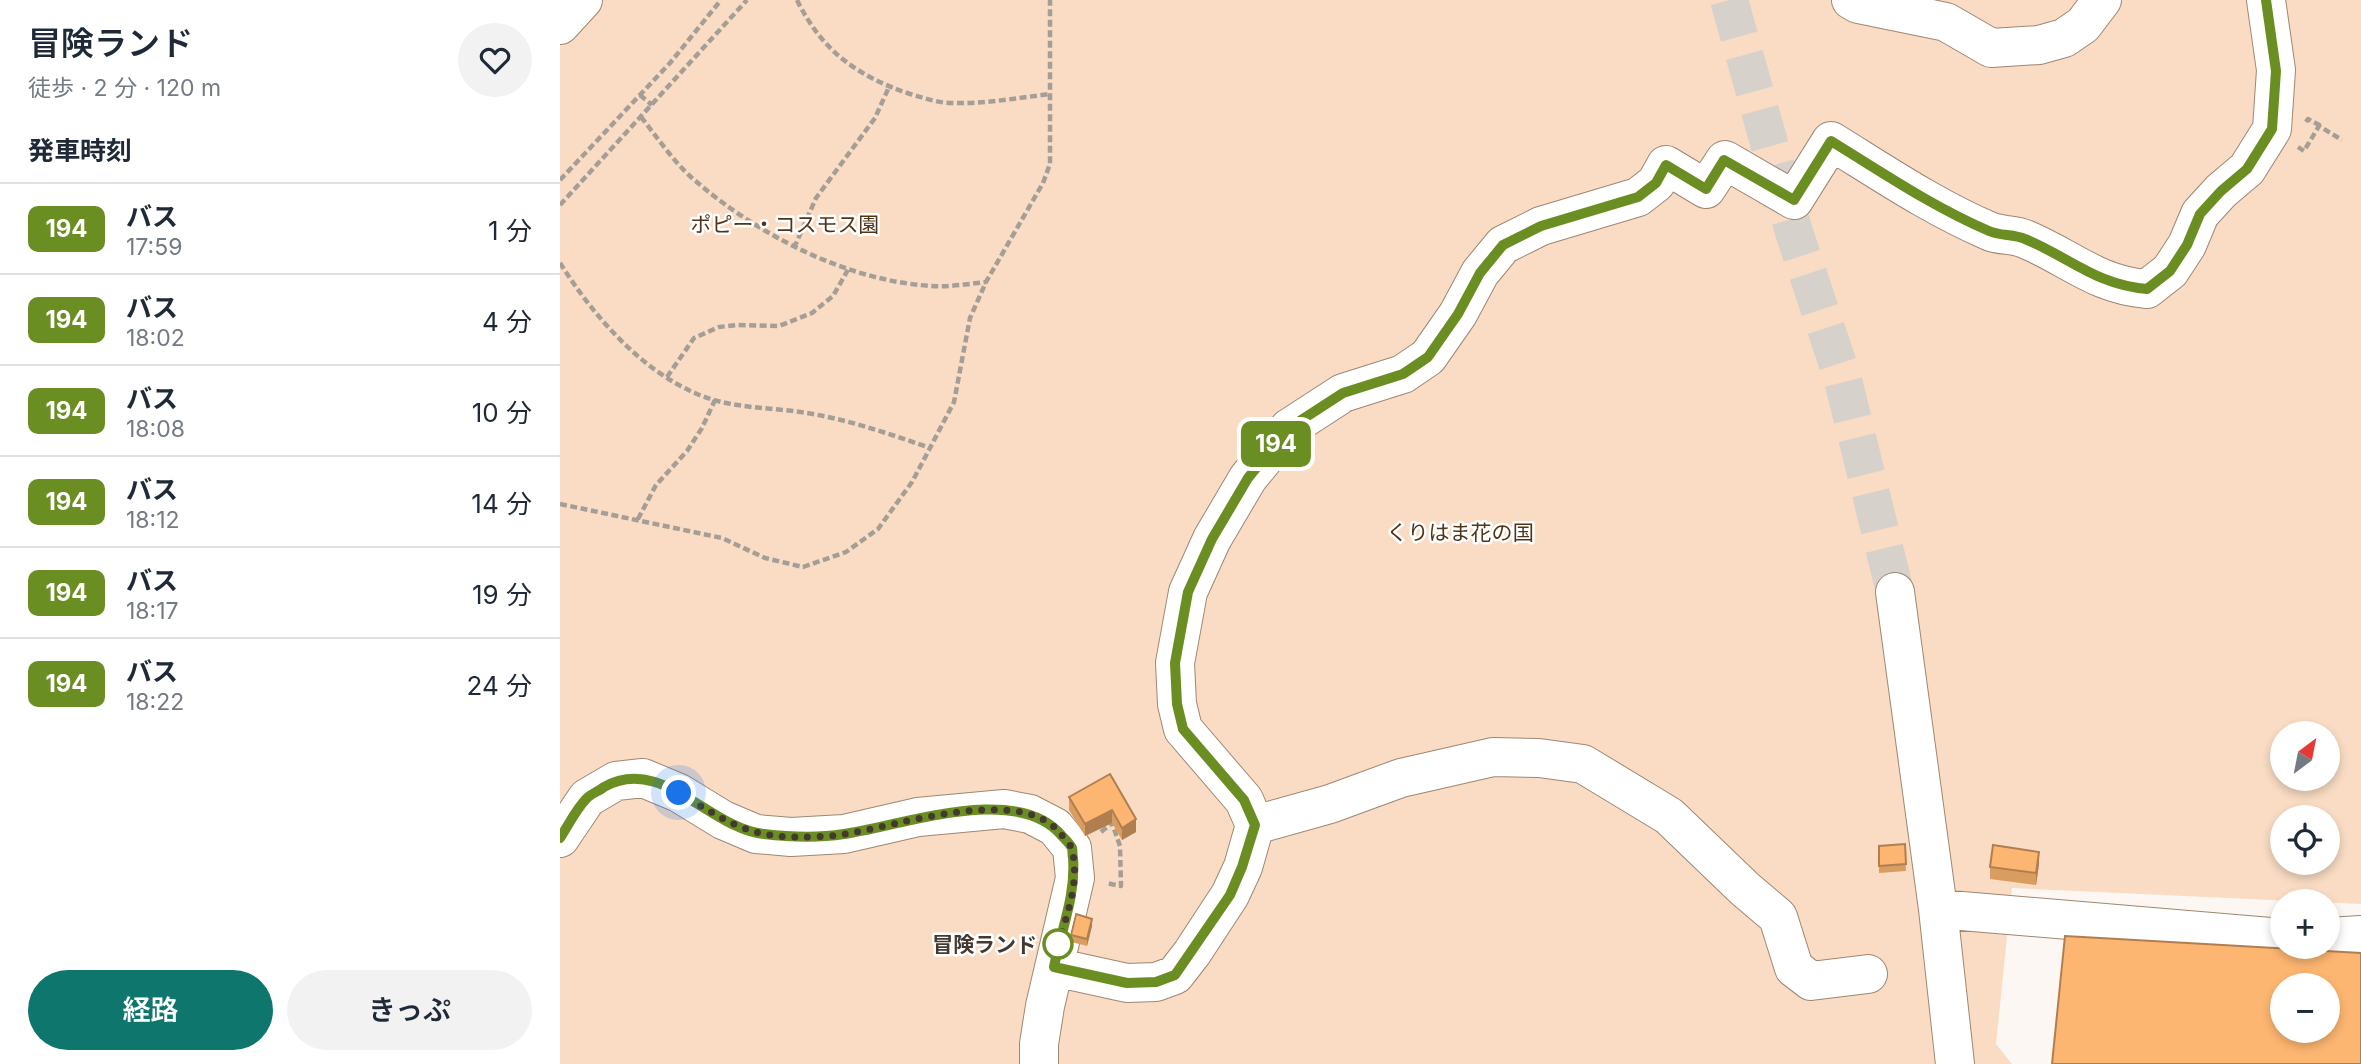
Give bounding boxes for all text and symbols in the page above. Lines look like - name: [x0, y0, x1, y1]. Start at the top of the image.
- text: 冒険ランド: [28, 23, 193, 63]
- button: heart: [458, 23, 532, 97]
- text: 徒歩 · 2 分 · 120 m: [28, 74, 221, 102]
- text: 発車時刻: [28, 135, 132, 166]
- text: バス: [126, 201, 178, 232]
- park label: ポピー・コスモス園: [691, 212, 880, 237]
- text: 194: [45, 214, 88, 243]
- text: 1 分: [488, 215, 532, 246]
- text: 17:59: [126, 233, 182, 261]
- text: バス: [126, 292, 178, 323]
- text: 194: [45, 305, 88, 334]
- text: 4 分: [482, 306, 532, 337]
- text: 18:02: [126, 324, 185, 352]
- text: バス: [126, 383, 178, 414]
- text: 194: [45, 396, 88, 425]
- text: 10 分: [472, 397, 532, 428]
- text: 18:08: [126, 415, 185, 443]
- line badge: 194: [1236, 421, 1316, 467]
- text: 194: [1255, 429, 1297, 458]
- text: バス: [126, 474, 178, 505]
- text: 194: [45, 487, 88, 516]
- text: 14 分: [471, 488, 532, 519]
- text: 18:12: [126, 506, 180, 534]
- park label: くりはま花の国: [1387, 520, 1534, 545]
- text: バス: [126, 565, 178, 596]
- text: 194: [45, 578, 88, 607]
- text: 19 分: [472, 579, 532, 610]
- text: 18:17: [126, 597, 179, 625]
- text: バス: [126, 656, 178, 687]
- text: 194: [45, 669, 88, 698]
- text: 24 分: [466, 670, 532, 701]
- text: 18:22: [126, 688, 184, 716]
- north arrow: [2270, 721, 2340, 791]
- map controls: [2270, 721, 2340, 1043]
- your location: [661, 775, 696, 810]
- button: locate: [2270, 805, 2340, 875]
- button: +: [2270, 889, 2340, 959]
- marker: 冒険ランド: [1043, 929, 1073, 959]
- place label: 冒険ランド: [932, 932, 1037, 957]
- button: 経路: [28, 970, 273, 1050]
- button: きっぷ: [287, 970, 532, 1050]
- button: −: [2270, 973, 2340, 1043]

